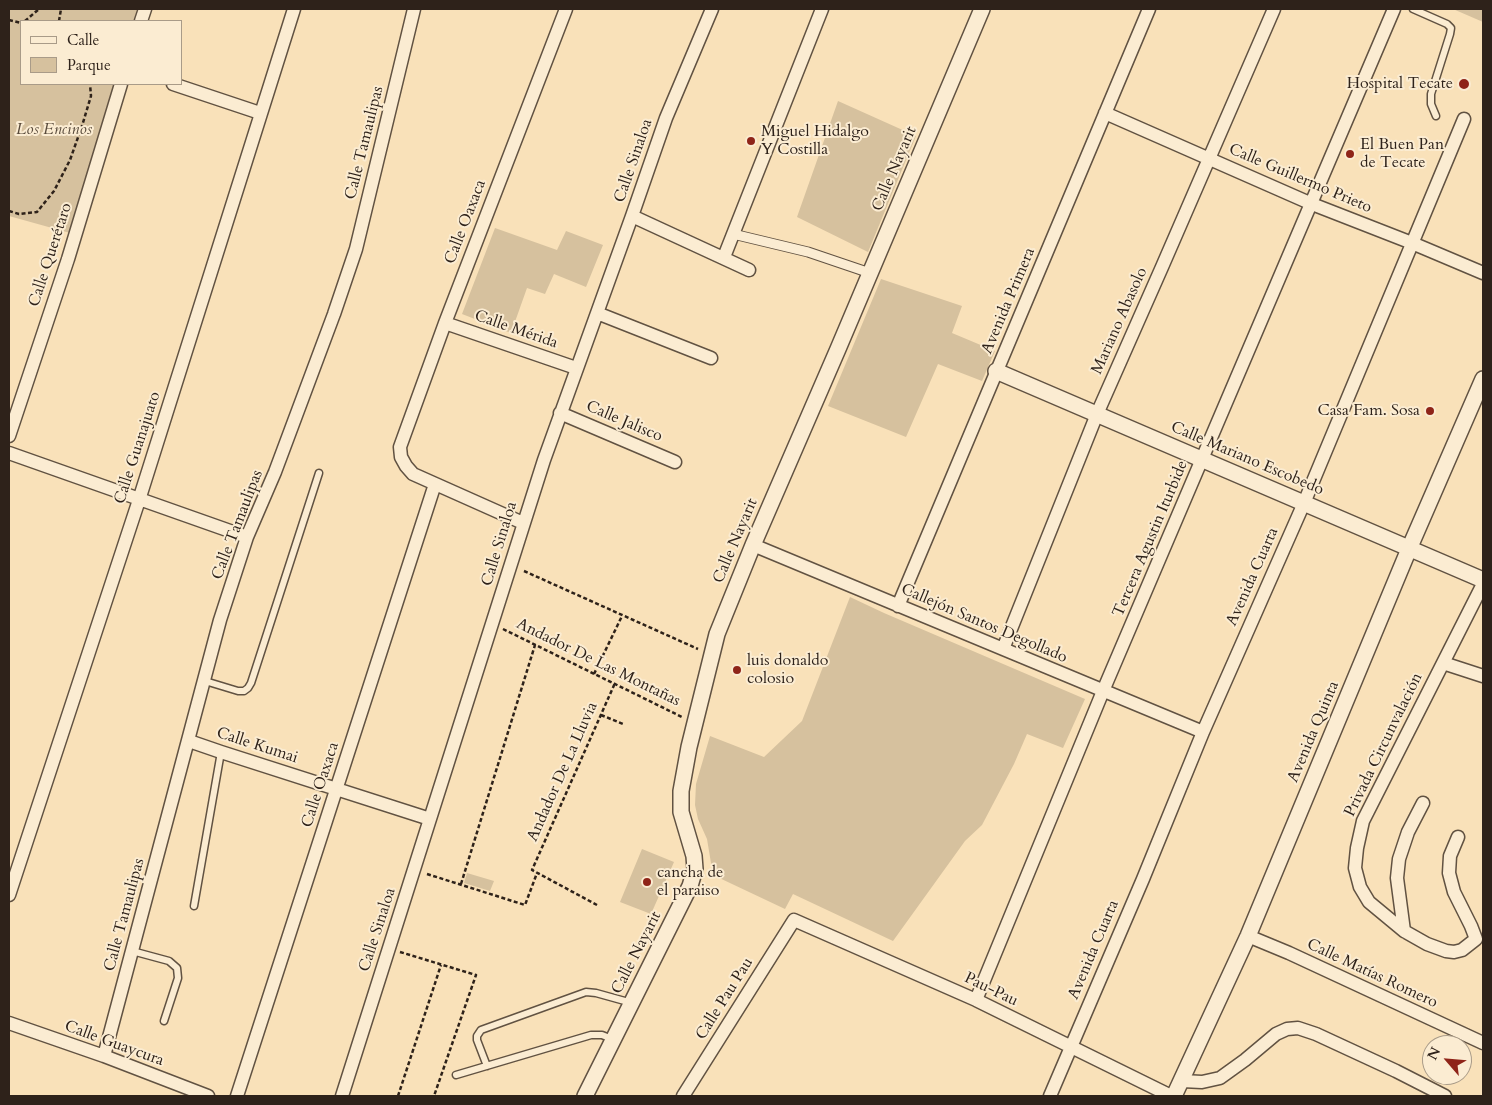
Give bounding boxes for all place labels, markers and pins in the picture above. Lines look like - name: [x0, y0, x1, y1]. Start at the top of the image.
- place label: Hospital Tecate: [1347, 74, 1453, 94]
- marker: Hospital Tecate: [1457, 77, 1471, 91]
- place label: Miguel Hidalgo Y Costilla: [761, 122, 869, 160]
- marker: Miguel Hidalgo Y Costilla: [745, 135, 757, 147]
- place label: El Buen Pan de Tecate: [1360, 135, 1444, 173]
- marker: El Buen Pan de Tecate: [1344, 148, 1356, 160]
- place label: Casa Fam. Sosa: [1317, 401, 1420, 421]
- marker: Casa Fam. Sosa: [1424, 405, 1436, 417]
- place label: luis donaldo colosio: [747, 651, 828, 689]
- marker: luis donaldo colosio: [731, 664, 743, 676]
- place label: cancha de el paraiso: [657, 863, 723, 901]
- marker: cancha de el paraiso: [641, 876, 653, 888]

